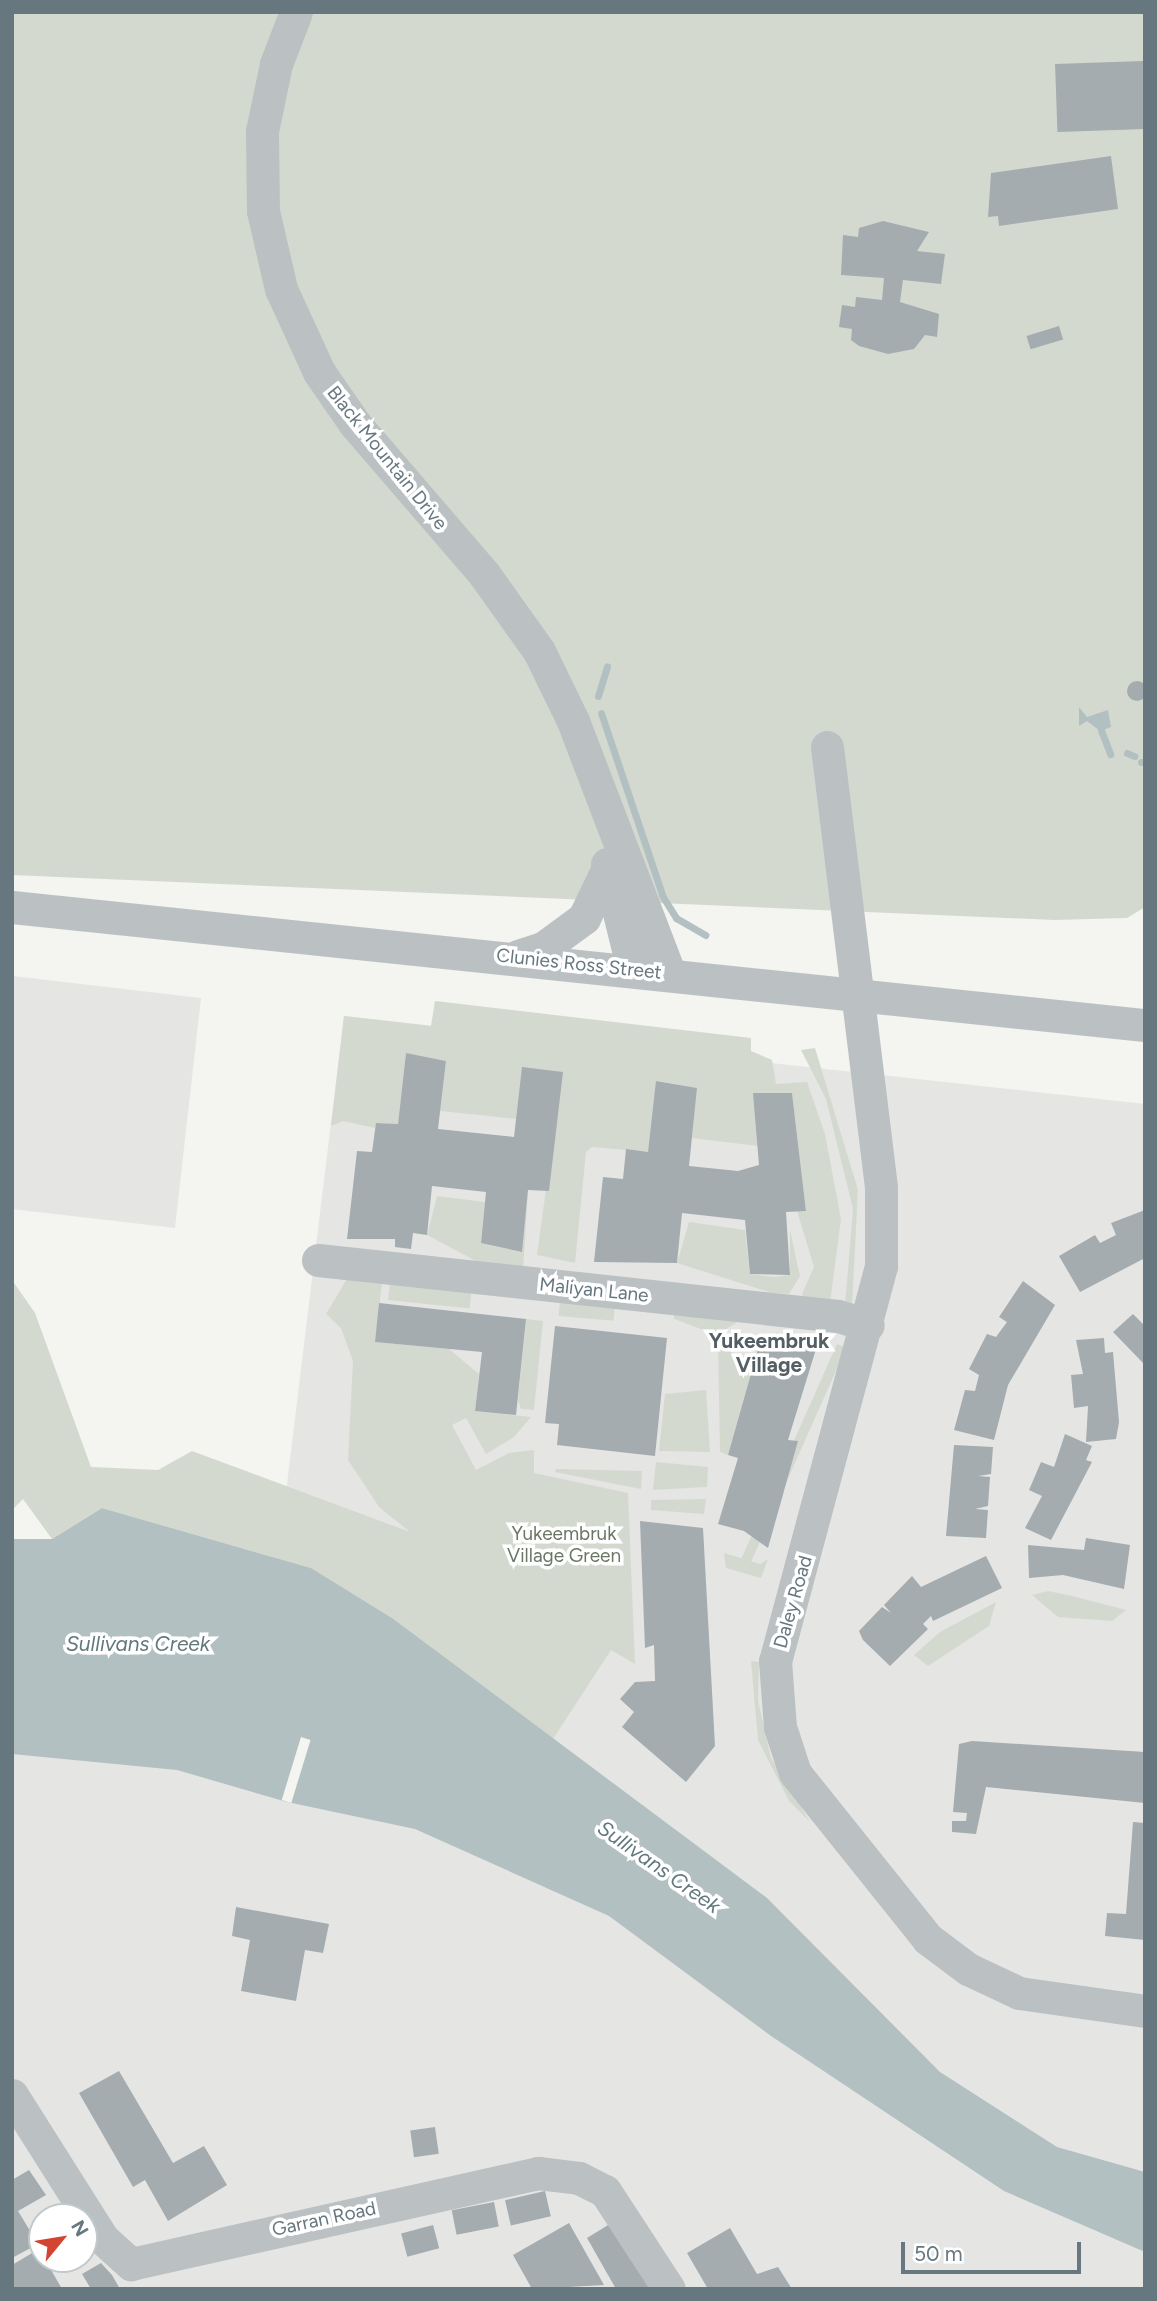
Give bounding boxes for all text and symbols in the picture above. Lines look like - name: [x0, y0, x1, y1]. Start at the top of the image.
- street label: Black Mountain Drive: [322, 381, 452, 535]
- street label: Clunies Ross Street: [495, 944, 663, 984]
- street label: Maliyan Lane: [538, 1273, 650, 1307]
- district label: Yukeembruk Village: [709, 1328, 829, 1378]
- park label: Yukeembruk Village Green: [507, 1523, 621, 1567]
- street label: Daley Road: [769, 1553, 817, 1651]
- water label: Sullivans Creek: [66, 1631, 210, 1657]
- water label: Sullivans Creek: [593, 1815, 725, 1919]
- street label: Garran Road: [270, 2197, 378, 2241]
- north arrow: [28, 2203, 98, 2273]
- text: N: [66, 2216, 94, 2240]
- scale bar: [905, 2228, 1085, 2272]
- text: 50 m: [914, 2241, 963, 2266]

